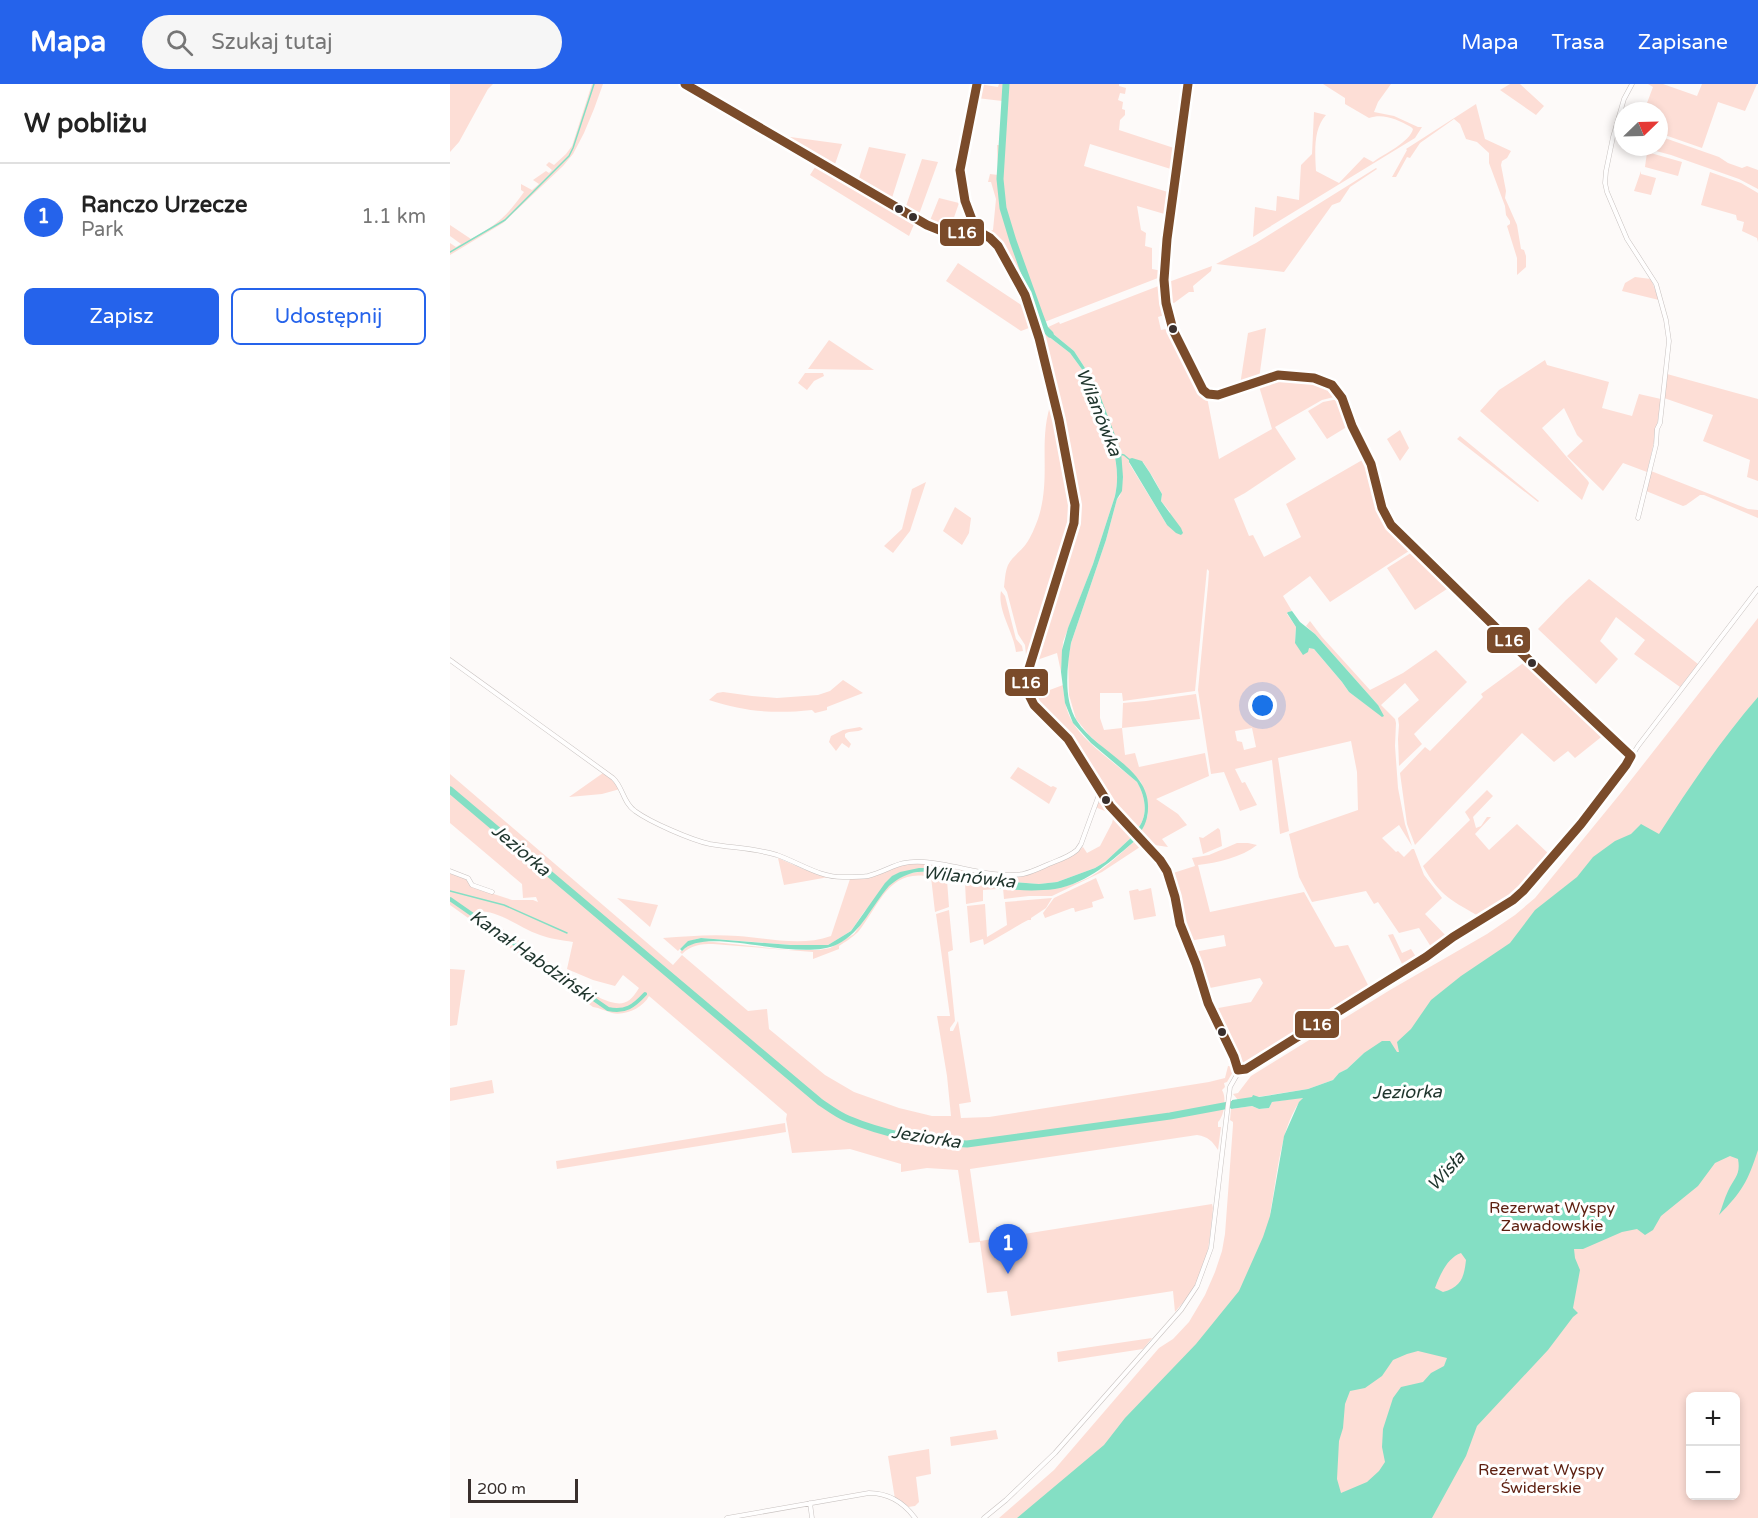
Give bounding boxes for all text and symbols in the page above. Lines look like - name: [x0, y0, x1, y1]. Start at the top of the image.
- search box: [142, 15, 562, 69]
- text: Mapa: [30, 25, 106, 59]
- icon: search: [163, 26, 196, 59]
- text: Szukaj tutaj: [211, 29, 333, 55]
- text: Mapa: [1461, 30, 1518, 55]
- text: Trasa: [1551, 30, 1605, 55]
- text: Zapisane: [1638, 30, 1728, 55]
- north arrow: [1614, 102, 1668, 156]
- text: W pobliżu: [24, 108, 147, 139]
- text: Ranczo Urzecze: [81, 192, 247, 218]
- unlabelled marker: [893, 203, 905, 215]
- text: 1: [37, 205, 50, 229]
- text: 1.1 km: [361, 205, 426, 229]
- unlabelled marker: [907, 211, 919, 223]
- text: Park: [81, 218, 124, 242]
- line badge: L16: [939, 218, 985, 247]
- text: L16: [947, 223, 977, 243]
- button: Zapisz: [24, 288, 219, 345]
- button: Udostępnij: [231, 288, 426, 345]
- unlabelled marker: [1167, 323, 1179, 335]
- water label: Wilanówka: [1071, 365, 1127, 460]
- line badge: L16: [1486, 626, 1531, 654]
- text: L16: [1494, 631, 1524, 651]
- unlabelled marker: [1526, 657, 1538, 669]
- line badge: L16: [1004, 668, 1049, 697]
- text: L16: [1011, 673, 1041, 693]
- your location: [1248, 691, 1277, 720]
- unlabelled marker: [1100, 794, 1112, 806]
- water label: Jeziorka: [487, 819, 555, 881]
- water label: Wilanówka: [922, 861, 1017, 893]
- water label: Kanał Habdziński: [466, 905, 600, 1008]
- line badge: L16: [1294, 1010, 1340, 1039]
- text: L16: [1302, 1015, 1332, 1035]
- unlabelled marker: [1216, 1026, 1228, 1038]
- water label: Jeziorka: [1372, 1080, 1443, 1104]
- water label: Jeziorka: [890, 1121, 963, 1153]
- water label: Wisła: [1422, 1146, 1470, 1195]
- park label: Rezerwat Wyspy Zawadowskie: [1489, 1198, 1615, 1236]
- pin: 1: [988, 1224, 1028, 1274]
- map controls: [1686, 1392, 1740, 1500]
- button: +: [1686, 1392, 1740, 1446]
- button: −: [1686, 1446, 1740, 1500]
- park label: Rezerwat Wyspy Świderskie: [1478, 1460, 1604, 1498]
- scale bar: [468, 1476, 578, 1504]
- text: 200 m: [477, 1479, 526, 1499]

